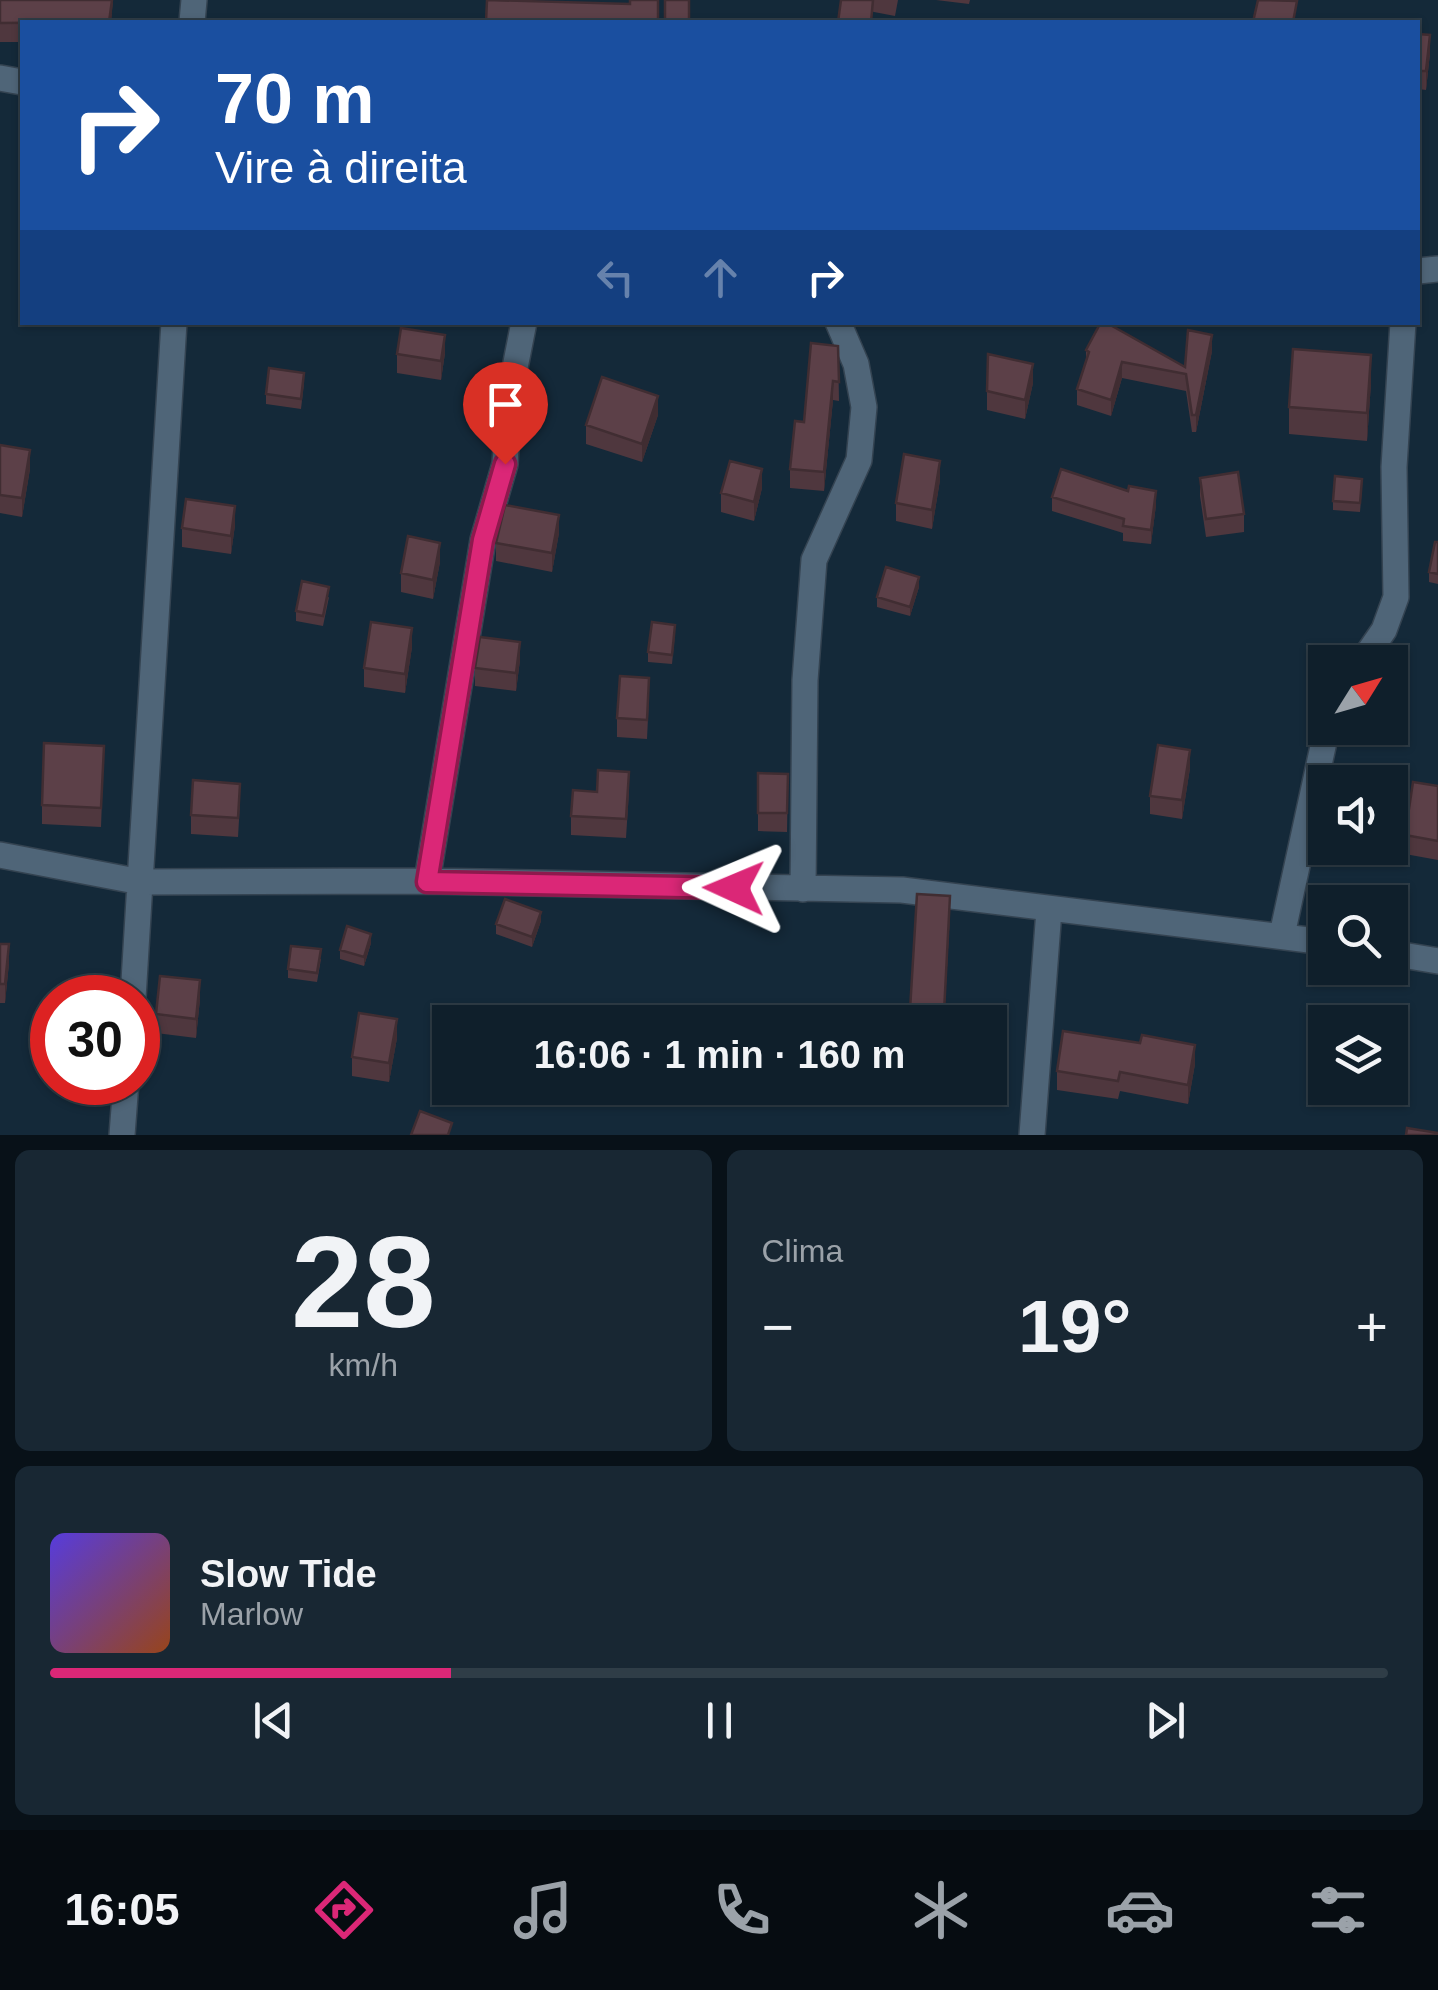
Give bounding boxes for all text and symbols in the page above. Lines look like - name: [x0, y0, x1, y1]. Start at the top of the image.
- icon: right: [50, 60, 180, 190]
- text: 70 m: [215, 60, 375, 138]
- text: Vire à direita: [215, 142, 467, 193]
- icon: left: [588, 250, 643, 305]
- icon: ahead: [693, 250, 748, 305]
- icon: right: [798, 250, 853, 305]
- pin: [463, 362, 548, 465]
- icon: arrive: [478, 377, 533, 432]
- north arrow: [1308, 645, 1408, 745]
- map controls: [1308, 645, 1408, 1105]
- button: sound: [1308, 765, 1408, 865]
- position arrow: [682, 836, 786, 940]
- button: search: [1308, 885, 1408, 985]
- speed limit sign: 30: [30, 975, 160, 1105]
- button: layers: [1308, 1005, 1408, 1105]
- text: 16:06 · 1 min · 160 m: [534, 1034, 905, 1076]
- text: 28: [291, 1209, 436, 1355]
- text: Clima: [762, 1233, 843, 1269]
- text: 19°: [1018, 1284, 1131, 1368]
- text: −: [762, 1296, 794, 1358]
- text: +: [1356, 1296, 1388, 1358]
- text: km/h: [329, 1347, 398, 1383]
- text: Slow Tide: [200, 1553, 377, 1595]
- text: Marlow: [200, 1596, 303, 1632]
- icon: previous: [246, 1693, 301, 1748]
- icon: pause: [692, 1693, 747, 1748]
- icon: next: [1138, 1693, 1193, 1748]
- icon: directions: [309, 1875, 379, 1945]
- icon: music: [508, 1875, 578, 1945]
- icon: phone: [707, 1875, 777, 1945]
- icon: climate: [906, 1875, 976, 1945]
- icon: car: [1105, 1875, 1175, 1945]
- icon: filters: [1303, 1875, 1373, 1945]
- text: 16:05: [64, 1884, 180, 1935]

